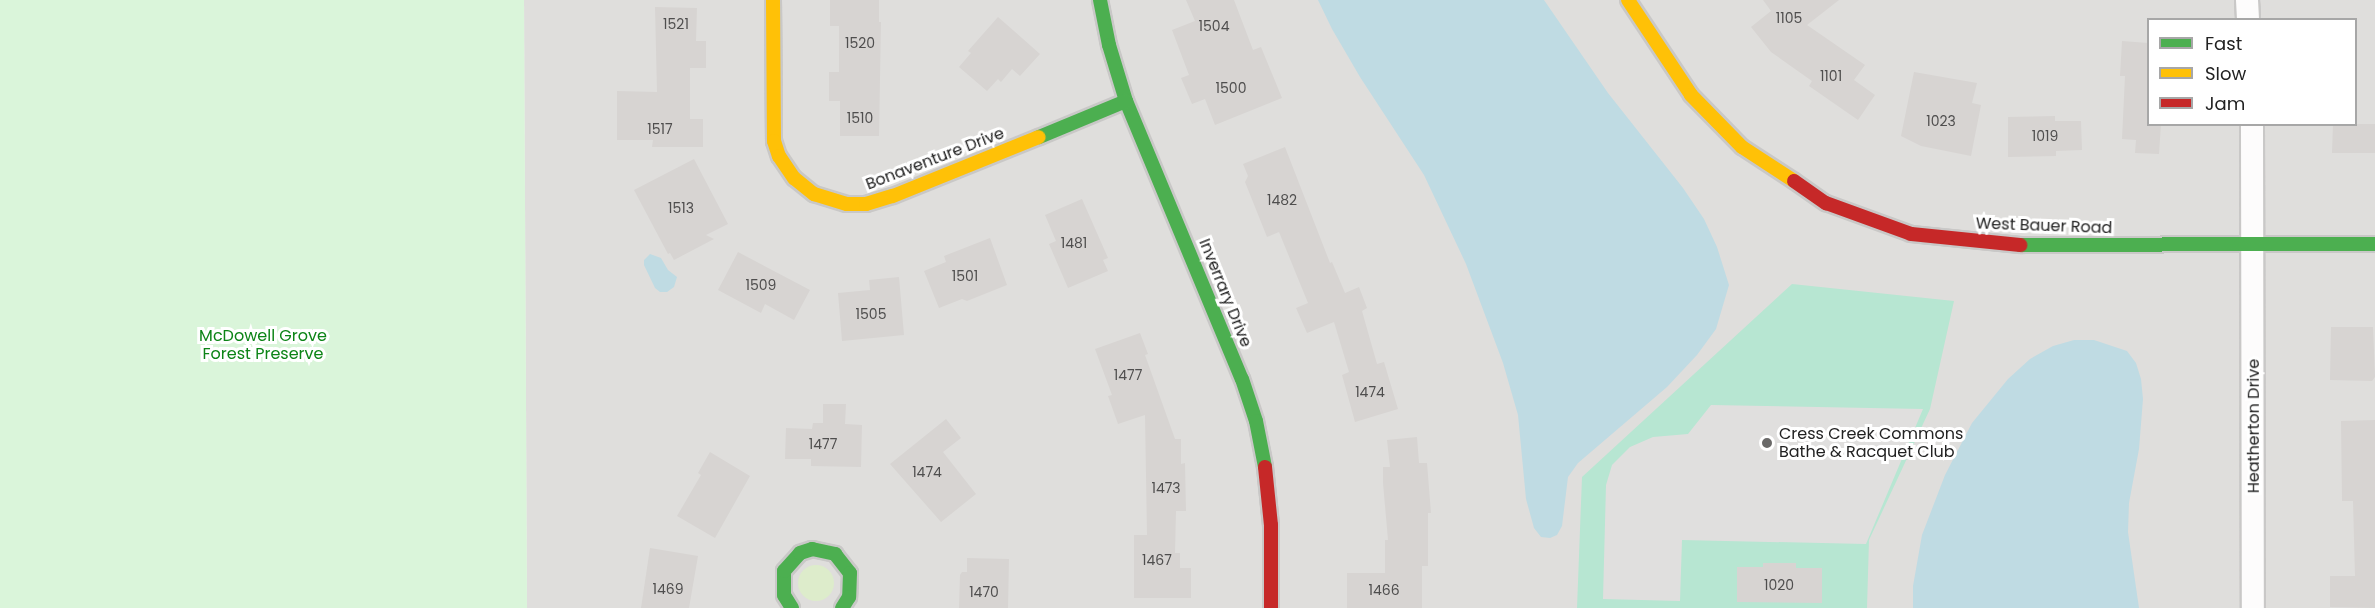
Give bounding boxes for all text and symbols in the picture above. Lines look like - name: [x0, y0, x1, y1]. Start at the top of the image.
- house number: 1105: [1776, 10, 1802, 26]
- house number: 1521: [663, 16, 689, 32]
- house number: 1504: [1199, 18, 1229, 34]
- legend: [2147, 18, 2357, 126]
- text: Fast: [2205, 31, 2242, 56]
- house number: 1520: [845, 35, 875, 51]
- text: Slow: [2205, 61, 2246, 86]
- house number: 1101: [1820, 68, 1842, 84]
- house number: 1500: [1216, 80, 1246, 96]
- text: Jam: [2205, 91, 2245, 116]
- house number: 1510: [847, 110, 873, 126]
- house number: 1023: [1926, 113, 1956, 129]
- house number: 1517: [647, 121, 673, 137]
- street label: Bonaventure Drive: [863, 124, 1007, 194]
- house number: 1019: [2032, 128, 2058, 144]
- house number: 1482: [1267, 192, 1297, 208]
- house number: 1513: [668, 200, 694, 216]
- street label: West Bauer Road: [1975, 214, 2113, 238]
- house number: 1481: [1061, 235, 1087, 251]
- street label: Inverrary Drive: [1195, 236, 1255, 350]
- house number: 1501: [952, 268, 978, 284]
- house number: 1509: [746, 277, 776, 293]
- house number: 1505: [856, 306, 886, 322]
- park label: McDowell Grove Forest Preserve: [199, 326, 327, 364]
- street label: Heatherton Drive: [2244, 359, 2264, 493]
- house number: 1477: [1114, 367, 1142, 383]
- house number: 1474: [1355, 384, 1385, 400]
- place label: Cress Creek Commons Bathe & Racquet Club: [1779, 424, 1963, 462]
- house number: 1477: [809, 436, 837, 452]
- marker: Cress Creek Commons Bathe & Racquet Club: [1760, 436, 1774, 450]
- house number: 1474: [912, 464, 942, 480]
- house number: 1473: [1151, 480, 1181, 496]
- house number: 1467: [1142, 552, 1172, 568]
- house number: 1020: [1764, 577, 1794, 593]
- house number: 1469: [653, 581, 683, 597]
- house number: 1466: [1368, 582, 1400, 598]
- house number: 1470: [969, 584, 999, 600]

